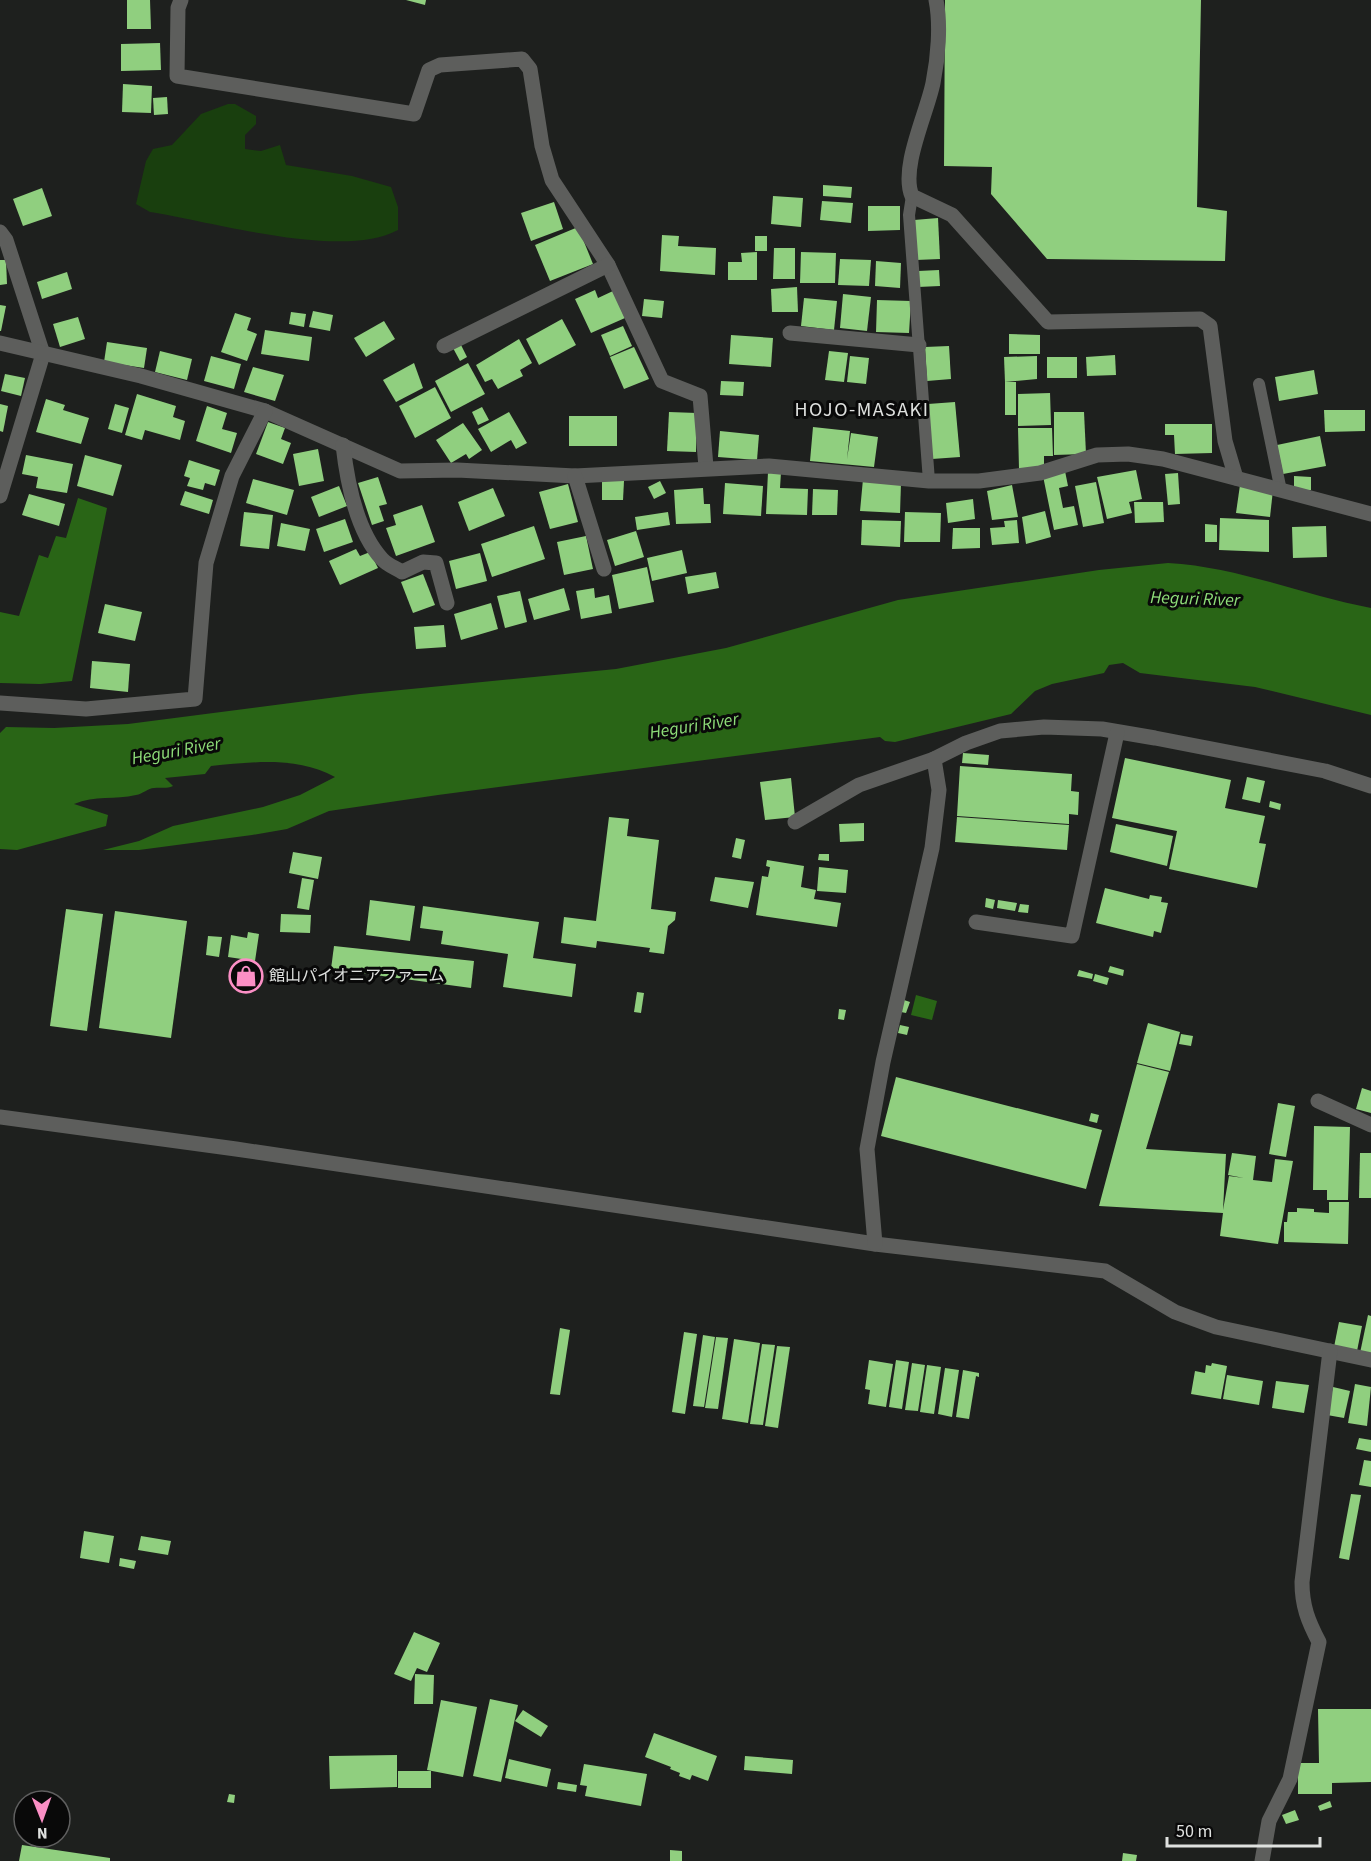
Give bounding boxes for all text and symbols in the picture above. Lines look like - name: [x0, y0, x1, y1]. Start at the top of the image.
- district label: HOJO-MASAKI: [795, 396, 929, 424]
- water label: Heguri River: [1150, 585, 1241, 613]
- water label: Heguri River: [648, 706, 741, 745]
- water label: Heguri River: [130, 731, 223, 771]
- shop icon: 館山パイオニアファーム: [228, 958, 264, 994]
- place label: 館山パイオニアファーム: [269, 965, 445, 987]
- north arrow: [12, 1789, 72, 1849]
- scale bar: [1167, 1810, 1320, 1848]
- text: 50 m: [1176, 1819, 1212, 1844]
- text: N: [37, 1822, 48, 1844]

